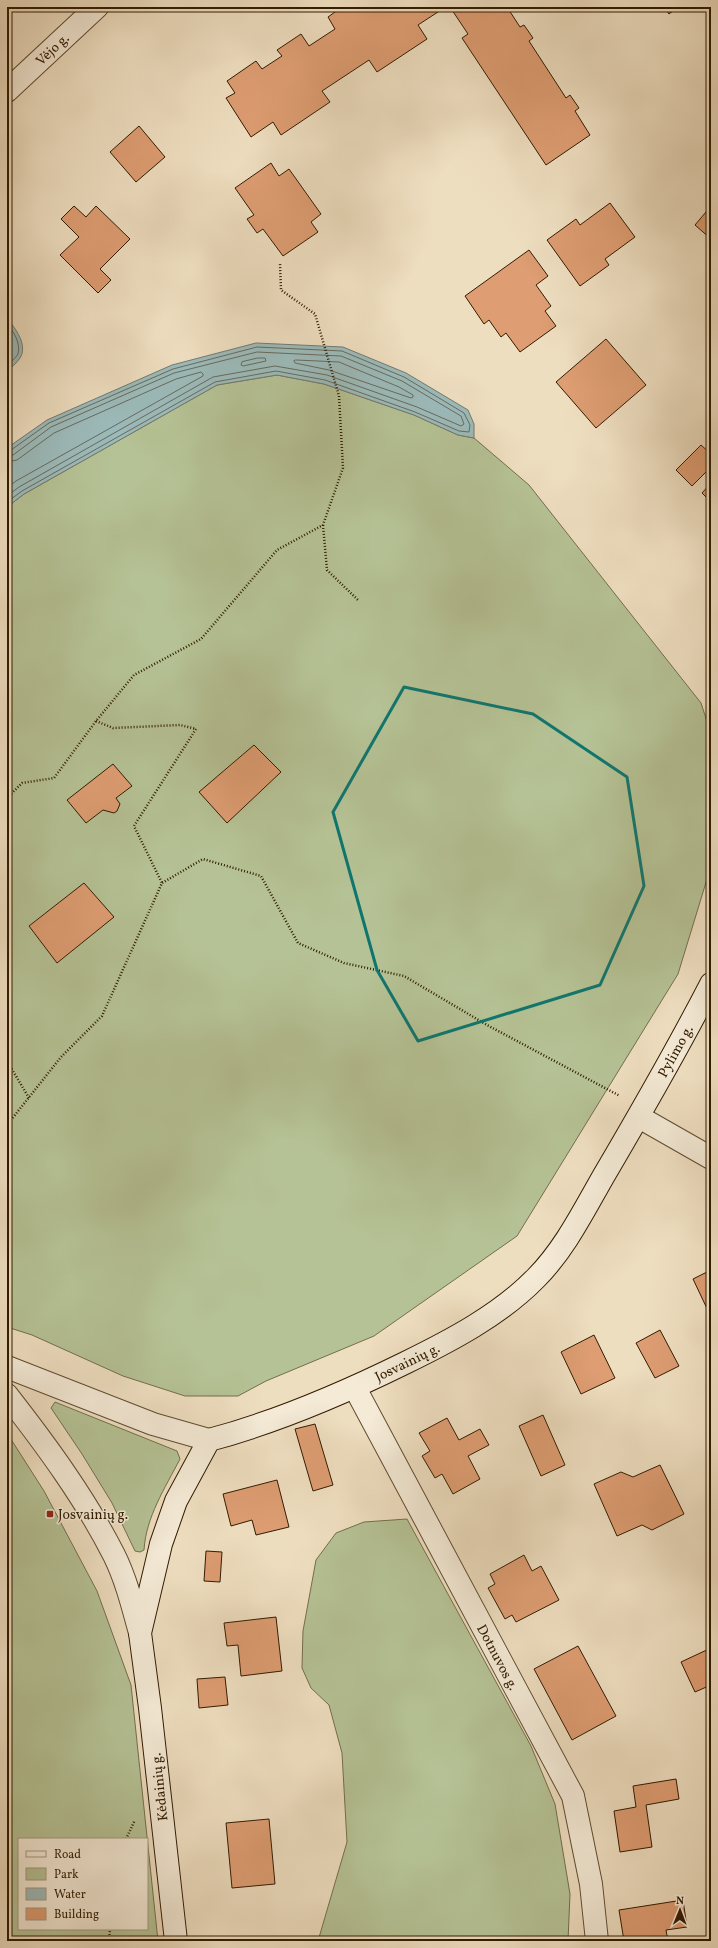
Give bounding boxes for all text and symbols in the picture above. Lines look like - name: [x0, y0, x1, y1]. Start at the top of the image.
- street label: Vėjo g.: [32, 30, 74, 71]
- street label: Pylimo g.: [654, 1022, 698, 1081]
- street label: Josvainių g.: [372, 1339, 443, 1387]
- place label: Josvainių g.: [58, 1506, 128, 1525]
- marker: Josvainių g.: [45, 1509, 55, 1519]
- street label: Dotnuvos g.: [471, 1621, 522, 1694]
- street label: Kėdainių g.: [147, 1752, 174, 1822]
- legend: [18, 1838, 148, 1930]
- text: Road: [54, 1847, 81, 1863]
- text: Park: [54, 1867, 79, 1883]
- text: Water: [54, 1887, 86, 1903]
- north arrow: [660, 1890, 700, 1930]
- text: N: [676, 1894, 684, 1909]
- text: Building: [54, 1907, 99, 1923]

